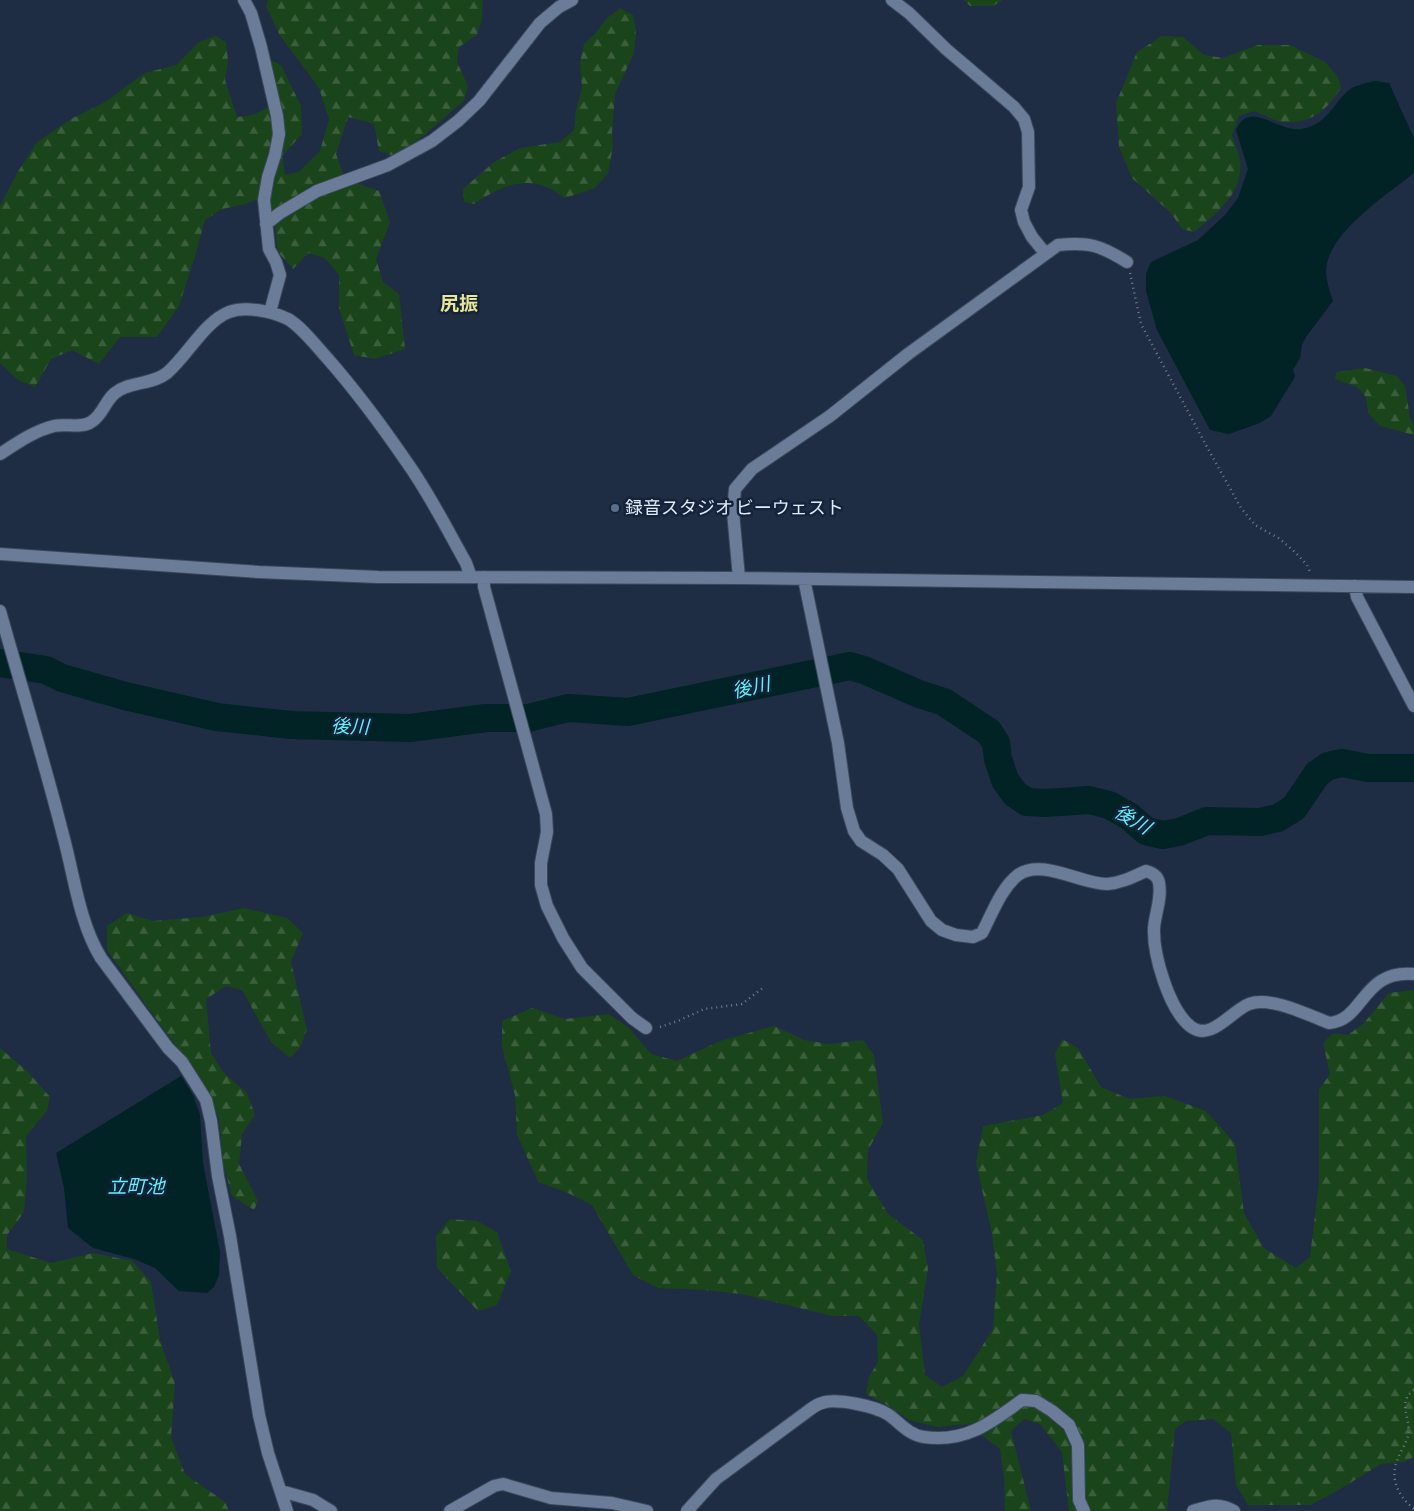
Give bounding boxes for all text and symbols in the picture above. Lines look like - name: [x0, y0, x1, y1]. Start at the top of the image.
- district label: 尻振: [440, 293, 478, 316]
- place label: 録音スタジオ ビーウェスト: [625, 498, 844, 519]
- marker: 録音スタジオ ビーウェスト: [609, 502, 621, 514]
- water label: 後川: [730, 673, 774, 704]
- water label: 後川: [331, 715, 371, 740]
- water label: 後川: [1110, 801, 1156, 841]
- water label: 立町池: [107, 1176, 166, 1199]

